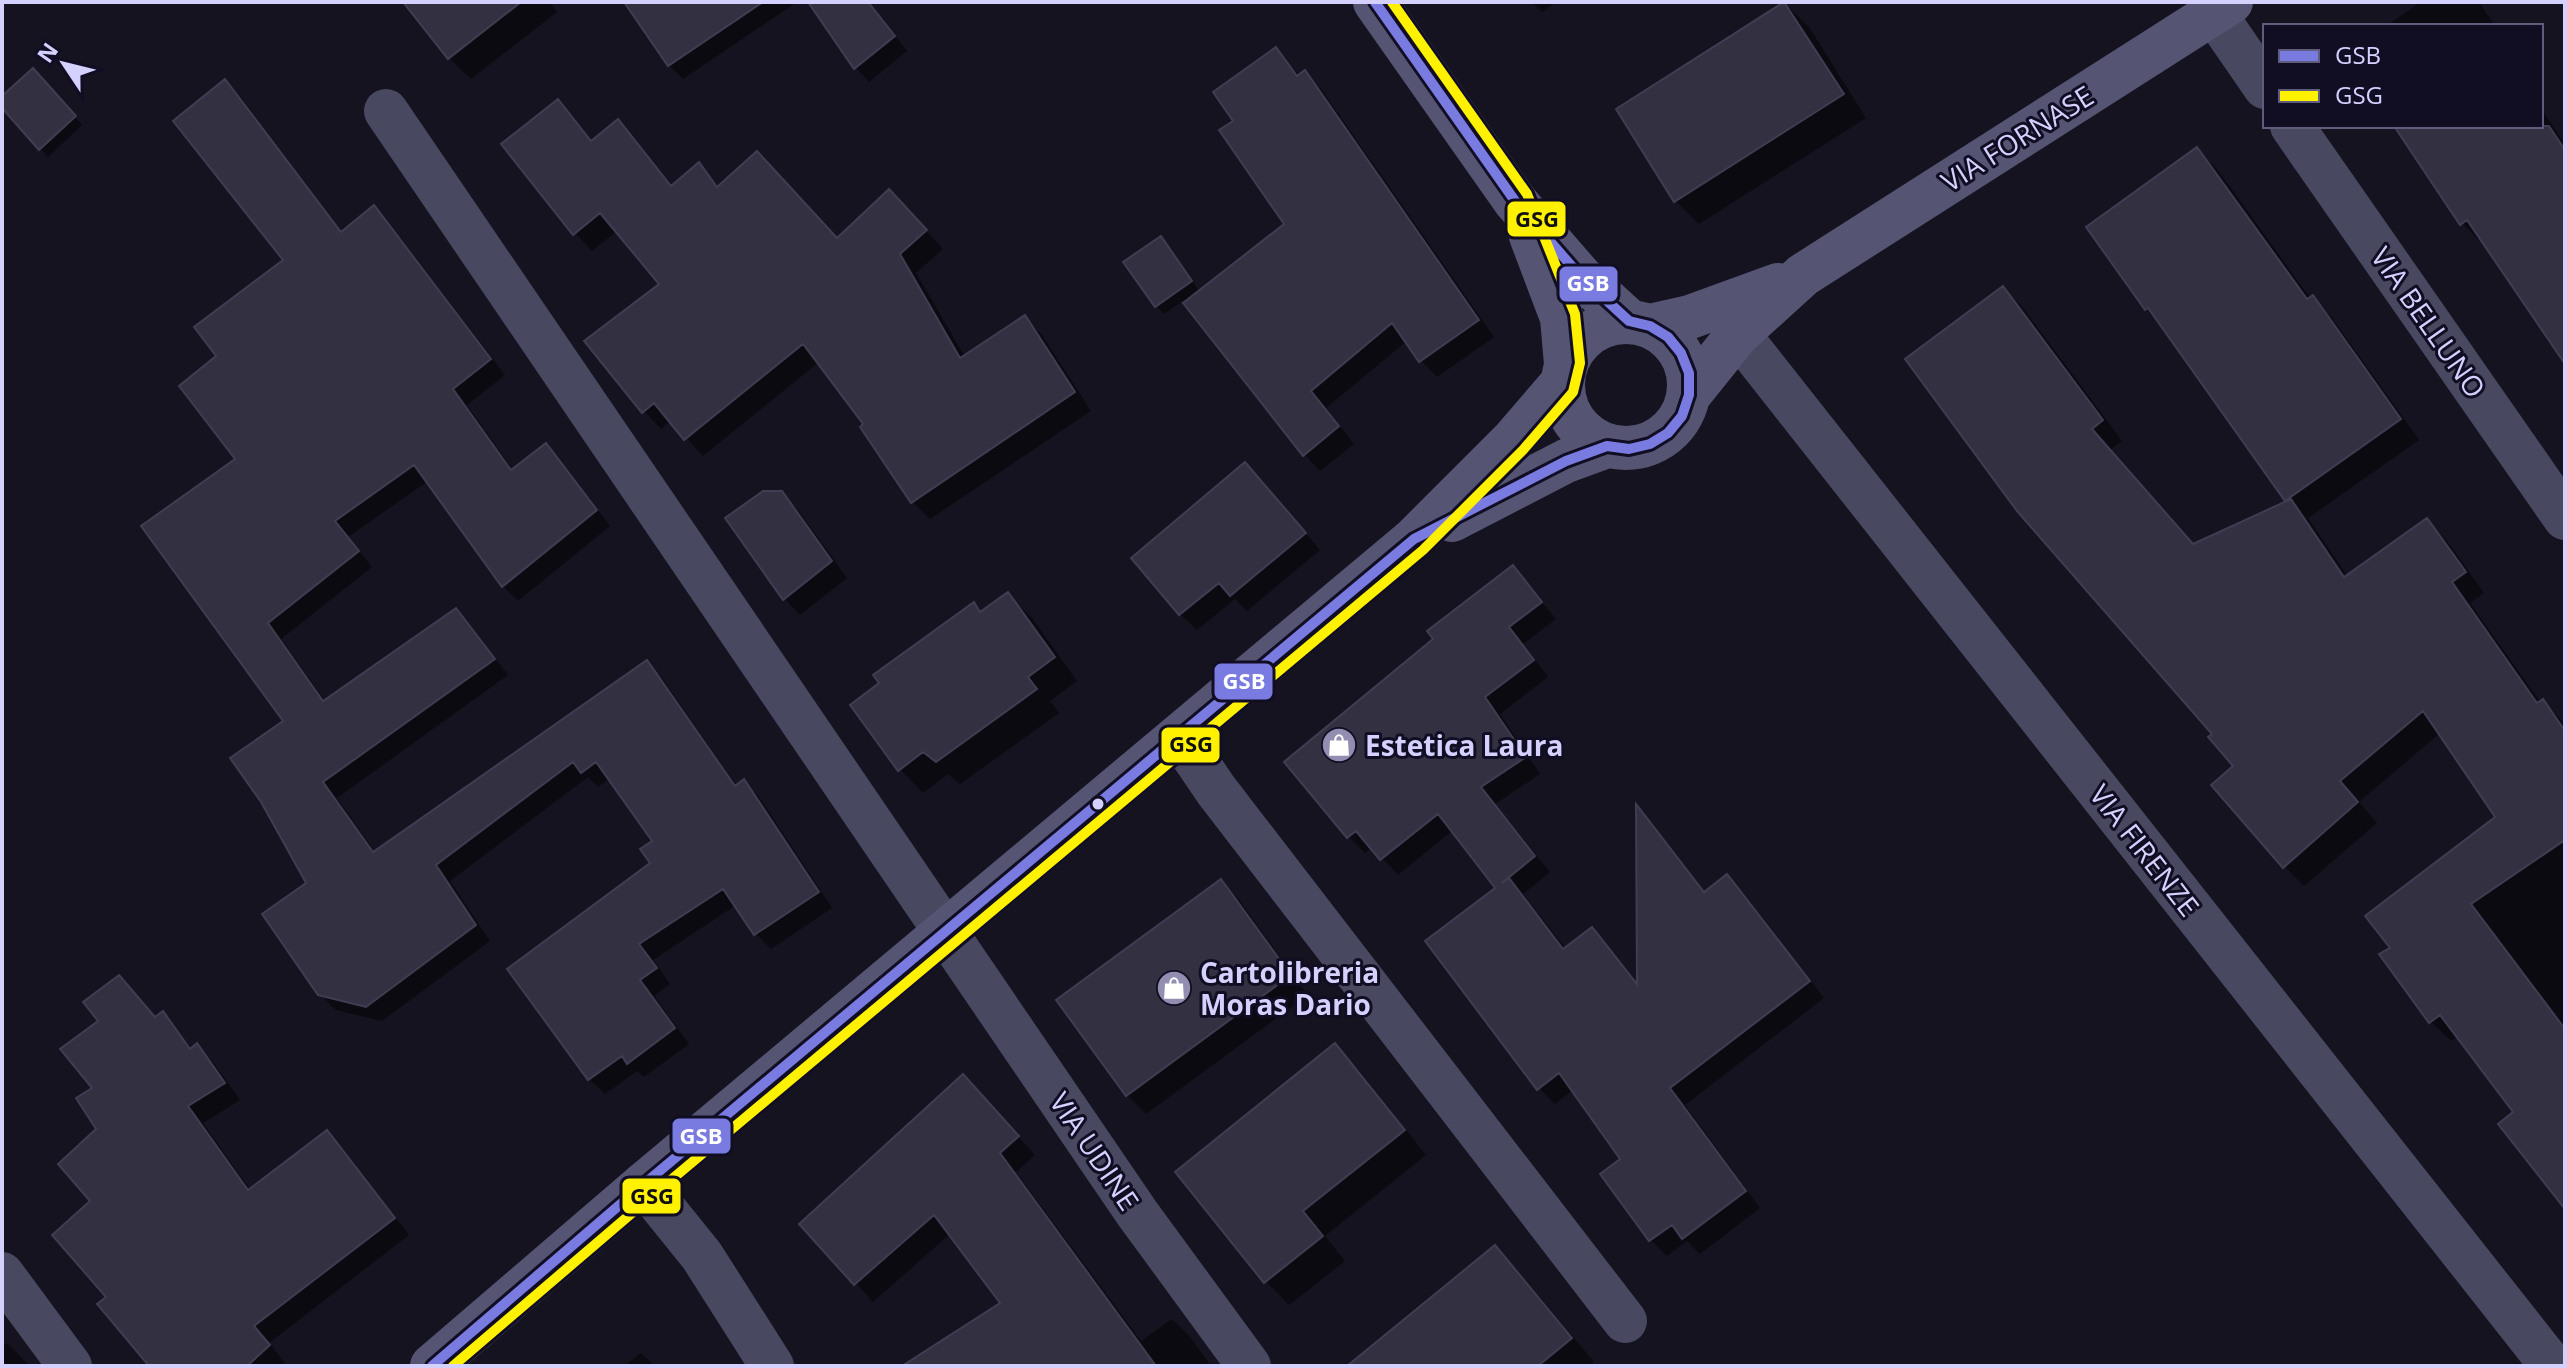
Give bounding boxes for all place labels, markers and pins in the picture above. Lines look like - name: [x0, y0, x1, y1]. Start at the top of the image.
- shop icon: Estetica Laura: [1320, 726, 1358, 764]
- place label: Estetica Laura: [1365, 726, 1563, 764]
- unlabelled marker: [1090, 796, 1106, 812]
- place label: Cartolibreria Moras Dario: [1200, 953, 1379, 1023]
- shop icon: Cartolibreria Moras Dario: [1155, 969, 1193, 1007]

